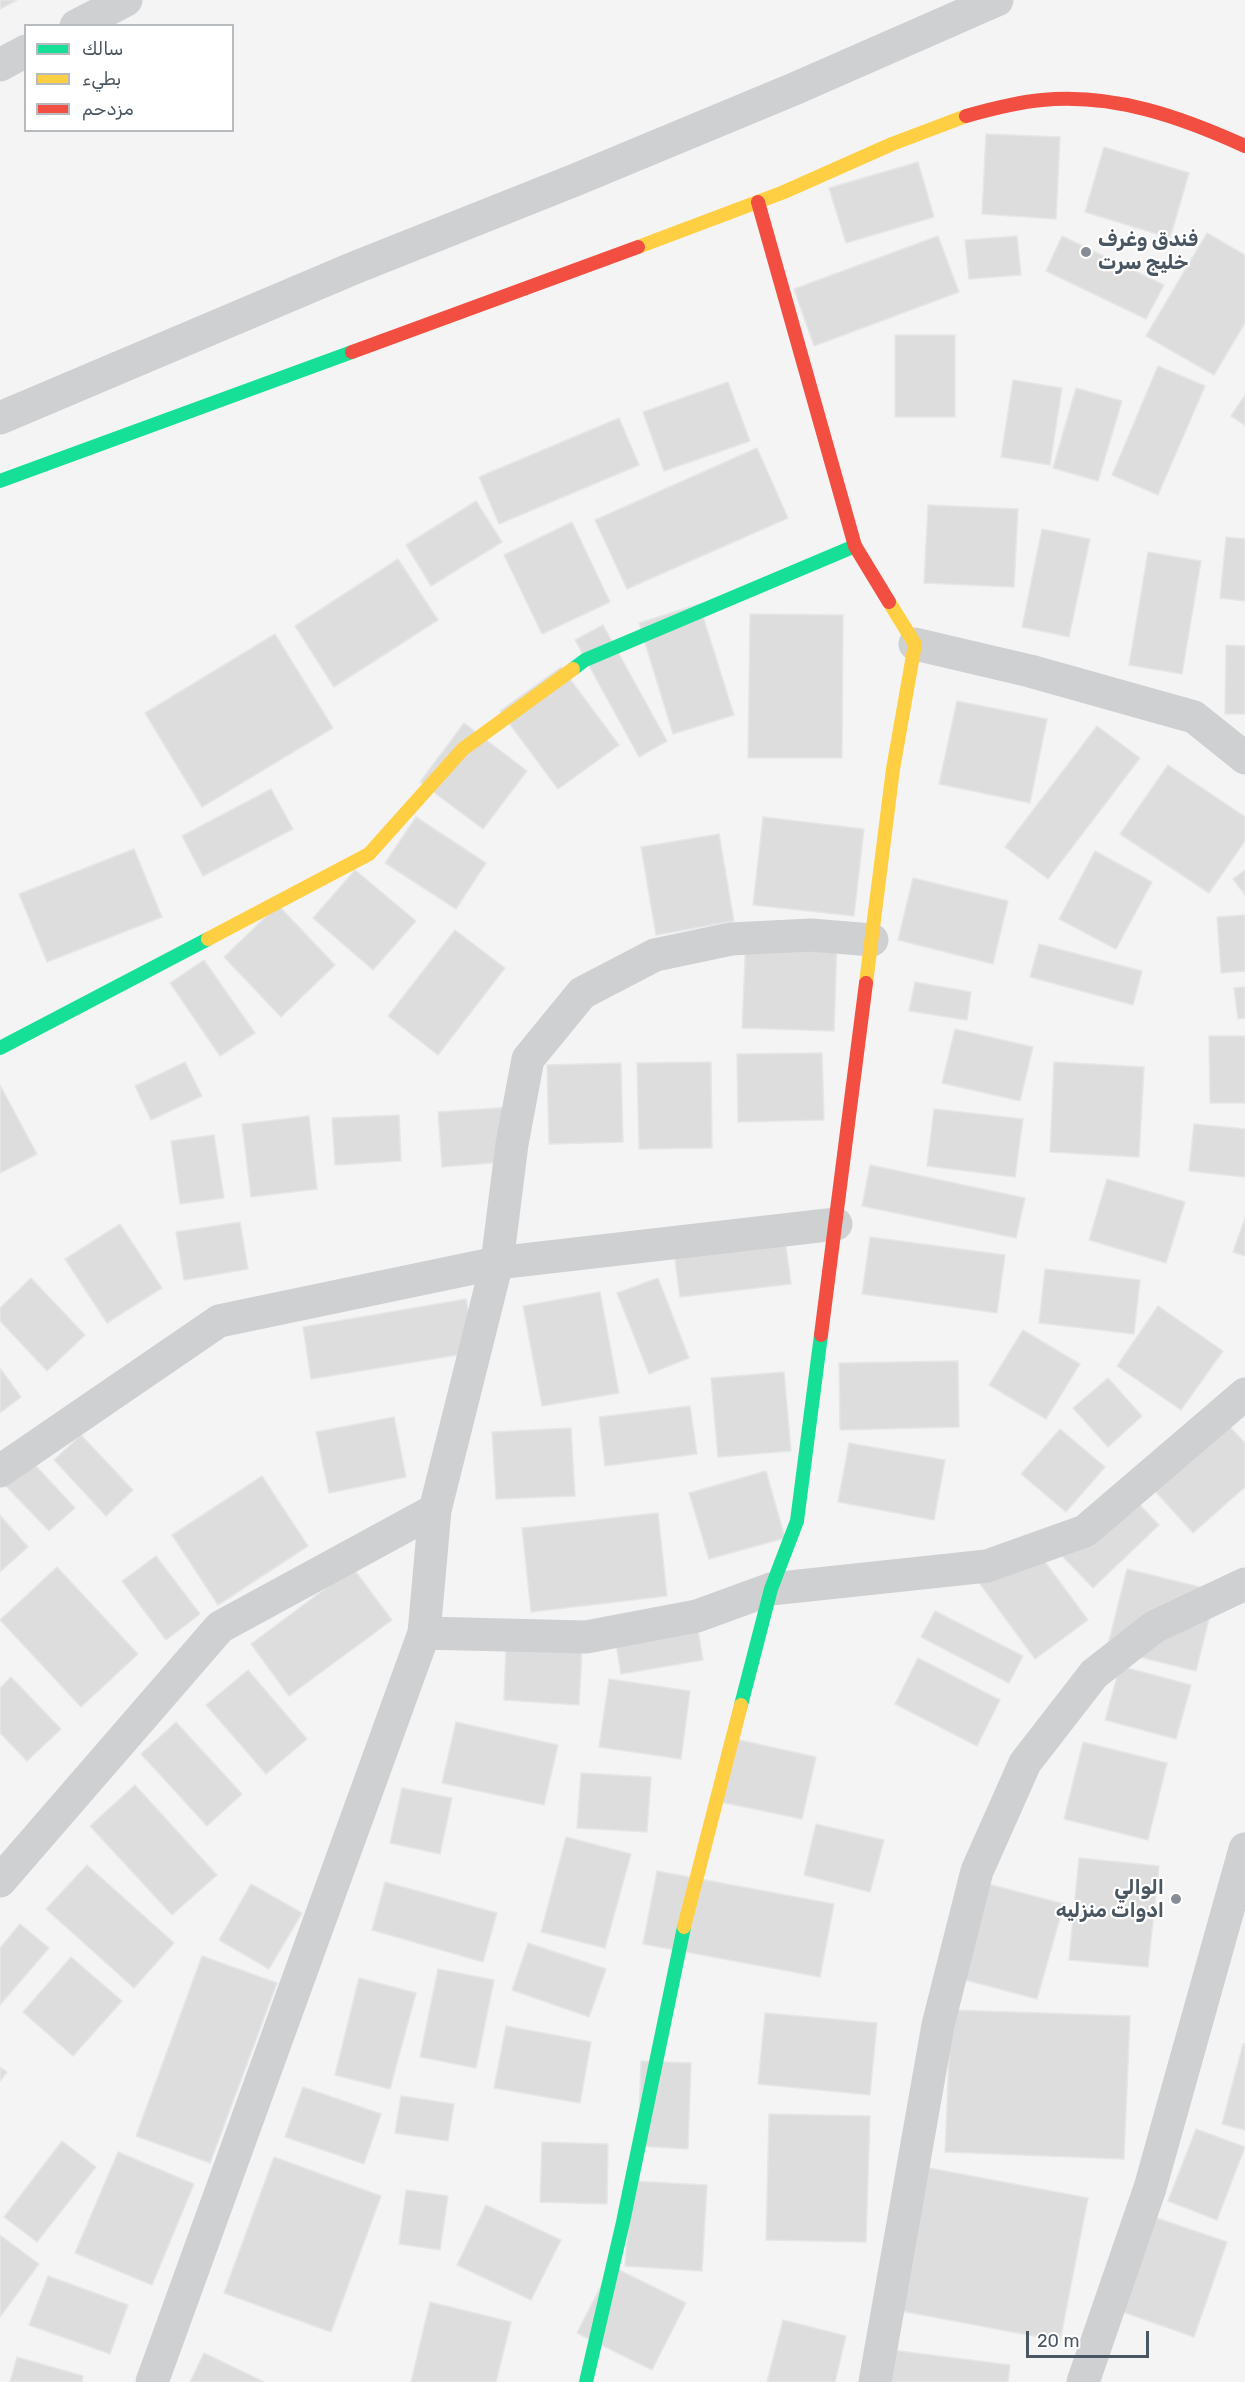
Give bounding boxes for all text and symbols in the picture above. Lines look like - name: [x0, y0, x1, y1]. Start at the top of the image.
- legend: [24, 24, 234, 132]
- text: سالك: [82, 38, 123, 60]
- text: بطيء: [82, 68, 121, 90]
- text: مزدحم: [82, 98, 134, 120]
- place label: فندق وغرف خليج سرت: [1098, 228, 1198, 275]
- marker: فندق وغرف خليج سرت: [1079, 245, 1093, 259]
- place label: الوالي ادوات منزليه: [1056, 1876, 1164, 1923]
- marker: الوالي ادوات منزليه: [1169, 1892, 1183, 1906]
- scale bar: [1029, 2319, 1152, 2357]
- text: 20 m: [1037, 2330, 1079, 2352]

